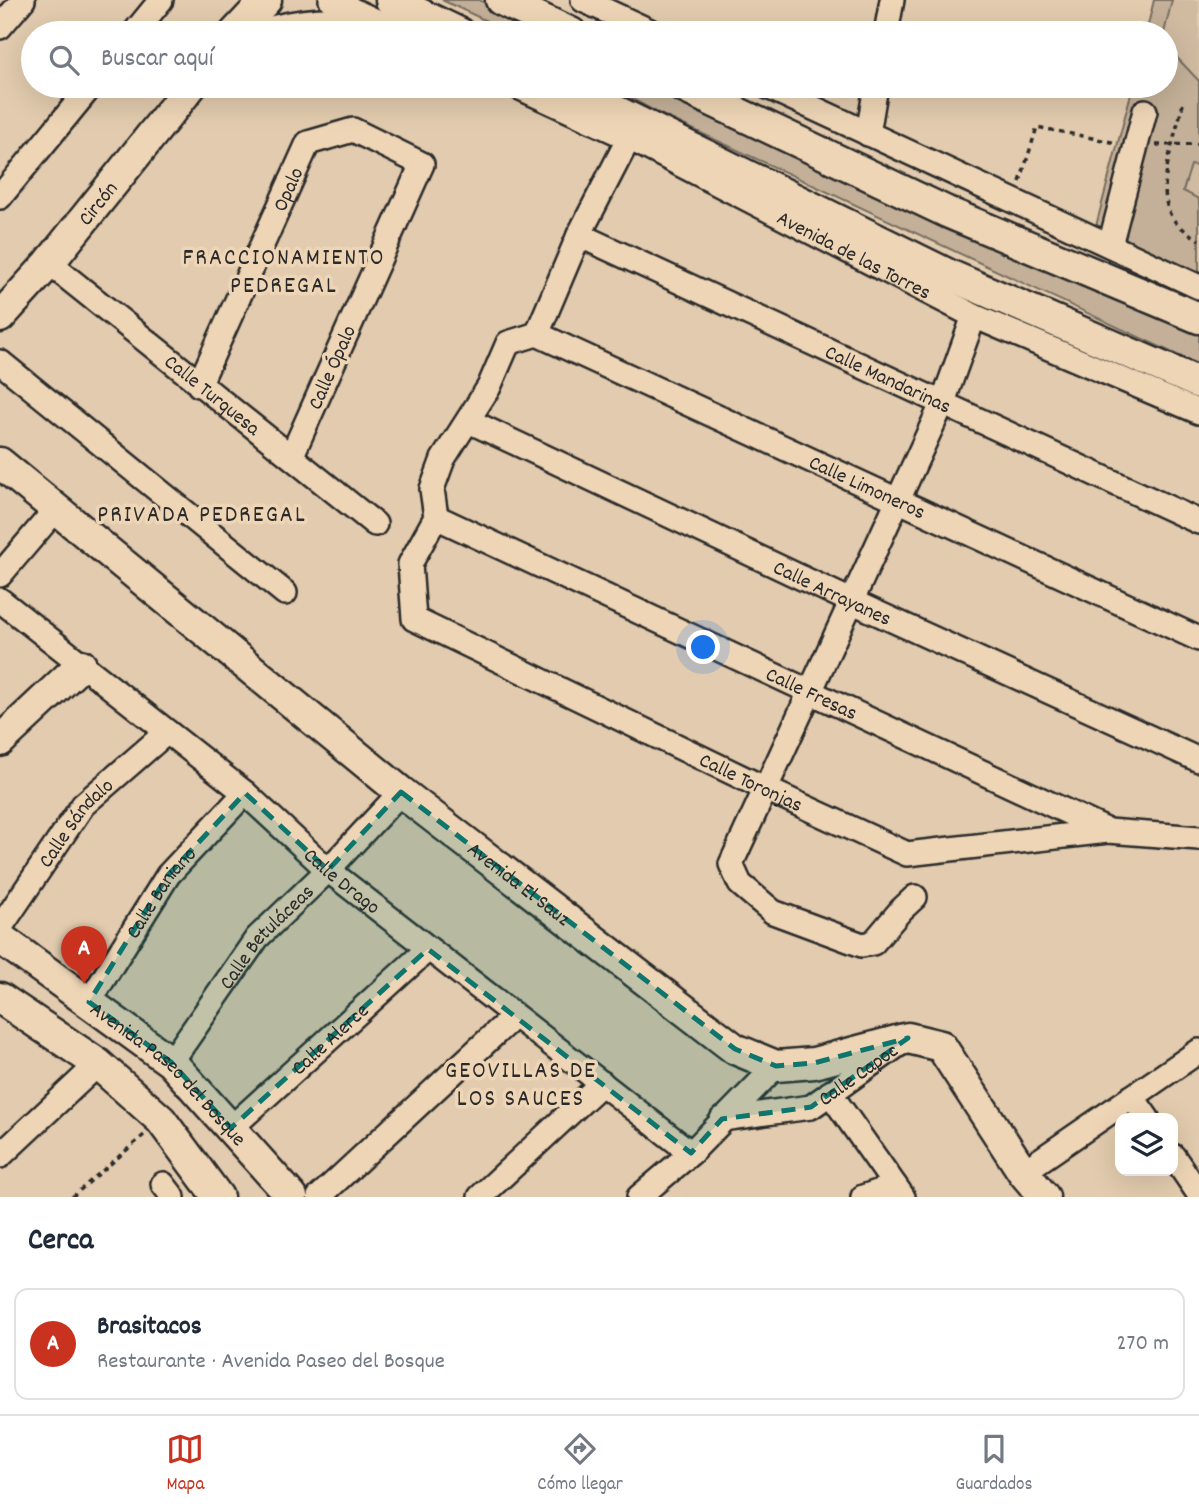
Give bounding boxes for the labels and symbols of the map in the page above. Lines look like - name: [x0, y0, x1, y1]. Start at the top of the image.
- street label: Opalo: [267, 163, 313, 217]
- street label: Circón: [72, 176, 127, 233]
- street label: Avenida de las Torres: [771, 205, 935, 309]
- district label: FRACCIONAMIENTO PEDREGAL: [182, 242, 386, 304]
- street label: Calle Ópalo: [302, 321, 366, 415]
- street label: Calle Mandarinas: [819, 339, 955, 423]
- street label: Calle Turquesa: [156, 349, 267, 445]
- street label: Calle Limoneros: [803, 449, 930, 529]
- district label: PRIVADA PEDREGAL: [97, 499, 307, 533]
- street label: Calle Arrayanes: [767, 554, 895, 635]
- your location: [686, 630, 720, 664]
- street label: Calle Fresas: [760, 661, 862, 730]
- street label: Calle Toronjas: [693, 747, 807, 822]
- street label: Calle Sándalo: [33, 773, 122, 875]
- street label: Avenida El Sauz: [460, 836, 575, 935]
- street label: Calle Baniano: [120, 841, 205, 946]
- street label: Calle Drago: [295, 842, 386, 923]
- street label: Calle Betuláceas: [214, 879, 322, 997]
- pin: A: [61, 926, 107, 984]
- street label: Avenida Paseo del Bosque: [83, 996, 252, 1154]
- street label: Calle Alerce: [286, 998, 377, 1084]
- street label: Calle Capoc: [813, 1037, 905, 1115]
- district label: GEOVILLAS DE LOS SAUCES: [445, 1055, 597, 1117]

